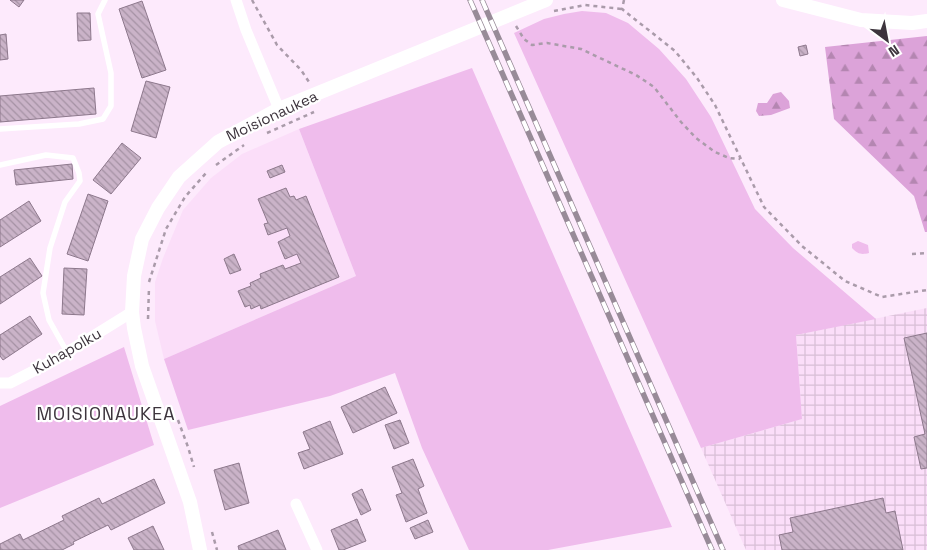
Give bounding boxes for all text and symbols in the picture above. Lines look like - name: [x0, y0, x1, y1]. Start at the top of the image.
- north arrow: [862, 15, 912, 65]
- text: N: [885, 41, 903, 61]
- street label: Moisionaukea: [223, 86, 321, 145]
- street label: Kuhapolku: [29, 323, 104, 378]
- district label: MOISIONAUKEA: [37, 402, 175, 425]

